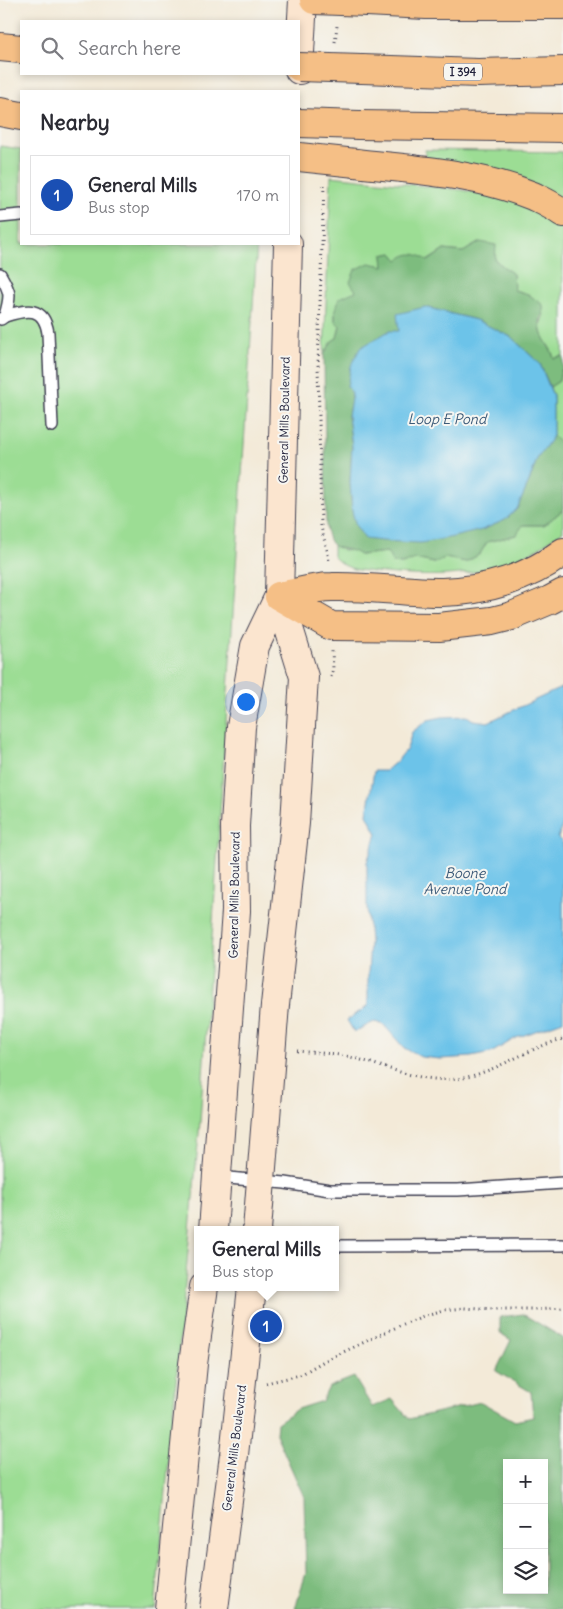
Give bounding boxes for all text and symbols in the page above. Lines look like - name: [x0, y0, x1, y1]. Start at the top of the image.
- search box: [20, 20, 300, 75]
- icon: search: [38, 34, 66, 62]
- text: Search here: [78, 36, 181, 60]
- road number: I 394: [444, 64, 482, 80]
- text: Nearby: [40, 109, 110, 136]
- text: General Mills: [88, 173, 197, 197]
- text: 1: [54, 185, 60, 205]
- text: 170 m: [236, 185, 279, 205]
- text: Bus stop: [88, 197, 150, 217]
- street label: General Mills Boulevard: [275, 356, 293, 484]
- water label: Loop E Pond: [408, 410, 488, 428]
- your location: [233, 689, 259, 715]
- street label: General Mills Boulevard: [225, 831, 243, 959]
- water label: Boone Avenue Pond: [424, 864, 508, 898]
- popup: [194, 1226, 339, 1291]
- text: General Mills: [212, 1237, 321, 1261]
- text: Bus stop: [212, 1261, 274, 1281]
- pin: 1: [250, 1307, 282, 1345]
- street label: General Mills Boulevard: [219, 1384, 249, 1512]
- map controls: [503, 1459, 548, 1594]
- button: +: [503, 1459, 548, 1504]
- button: −: [503, 1504, 548, 1549]
- button: layers: [503, 1549, 548, 1594]

